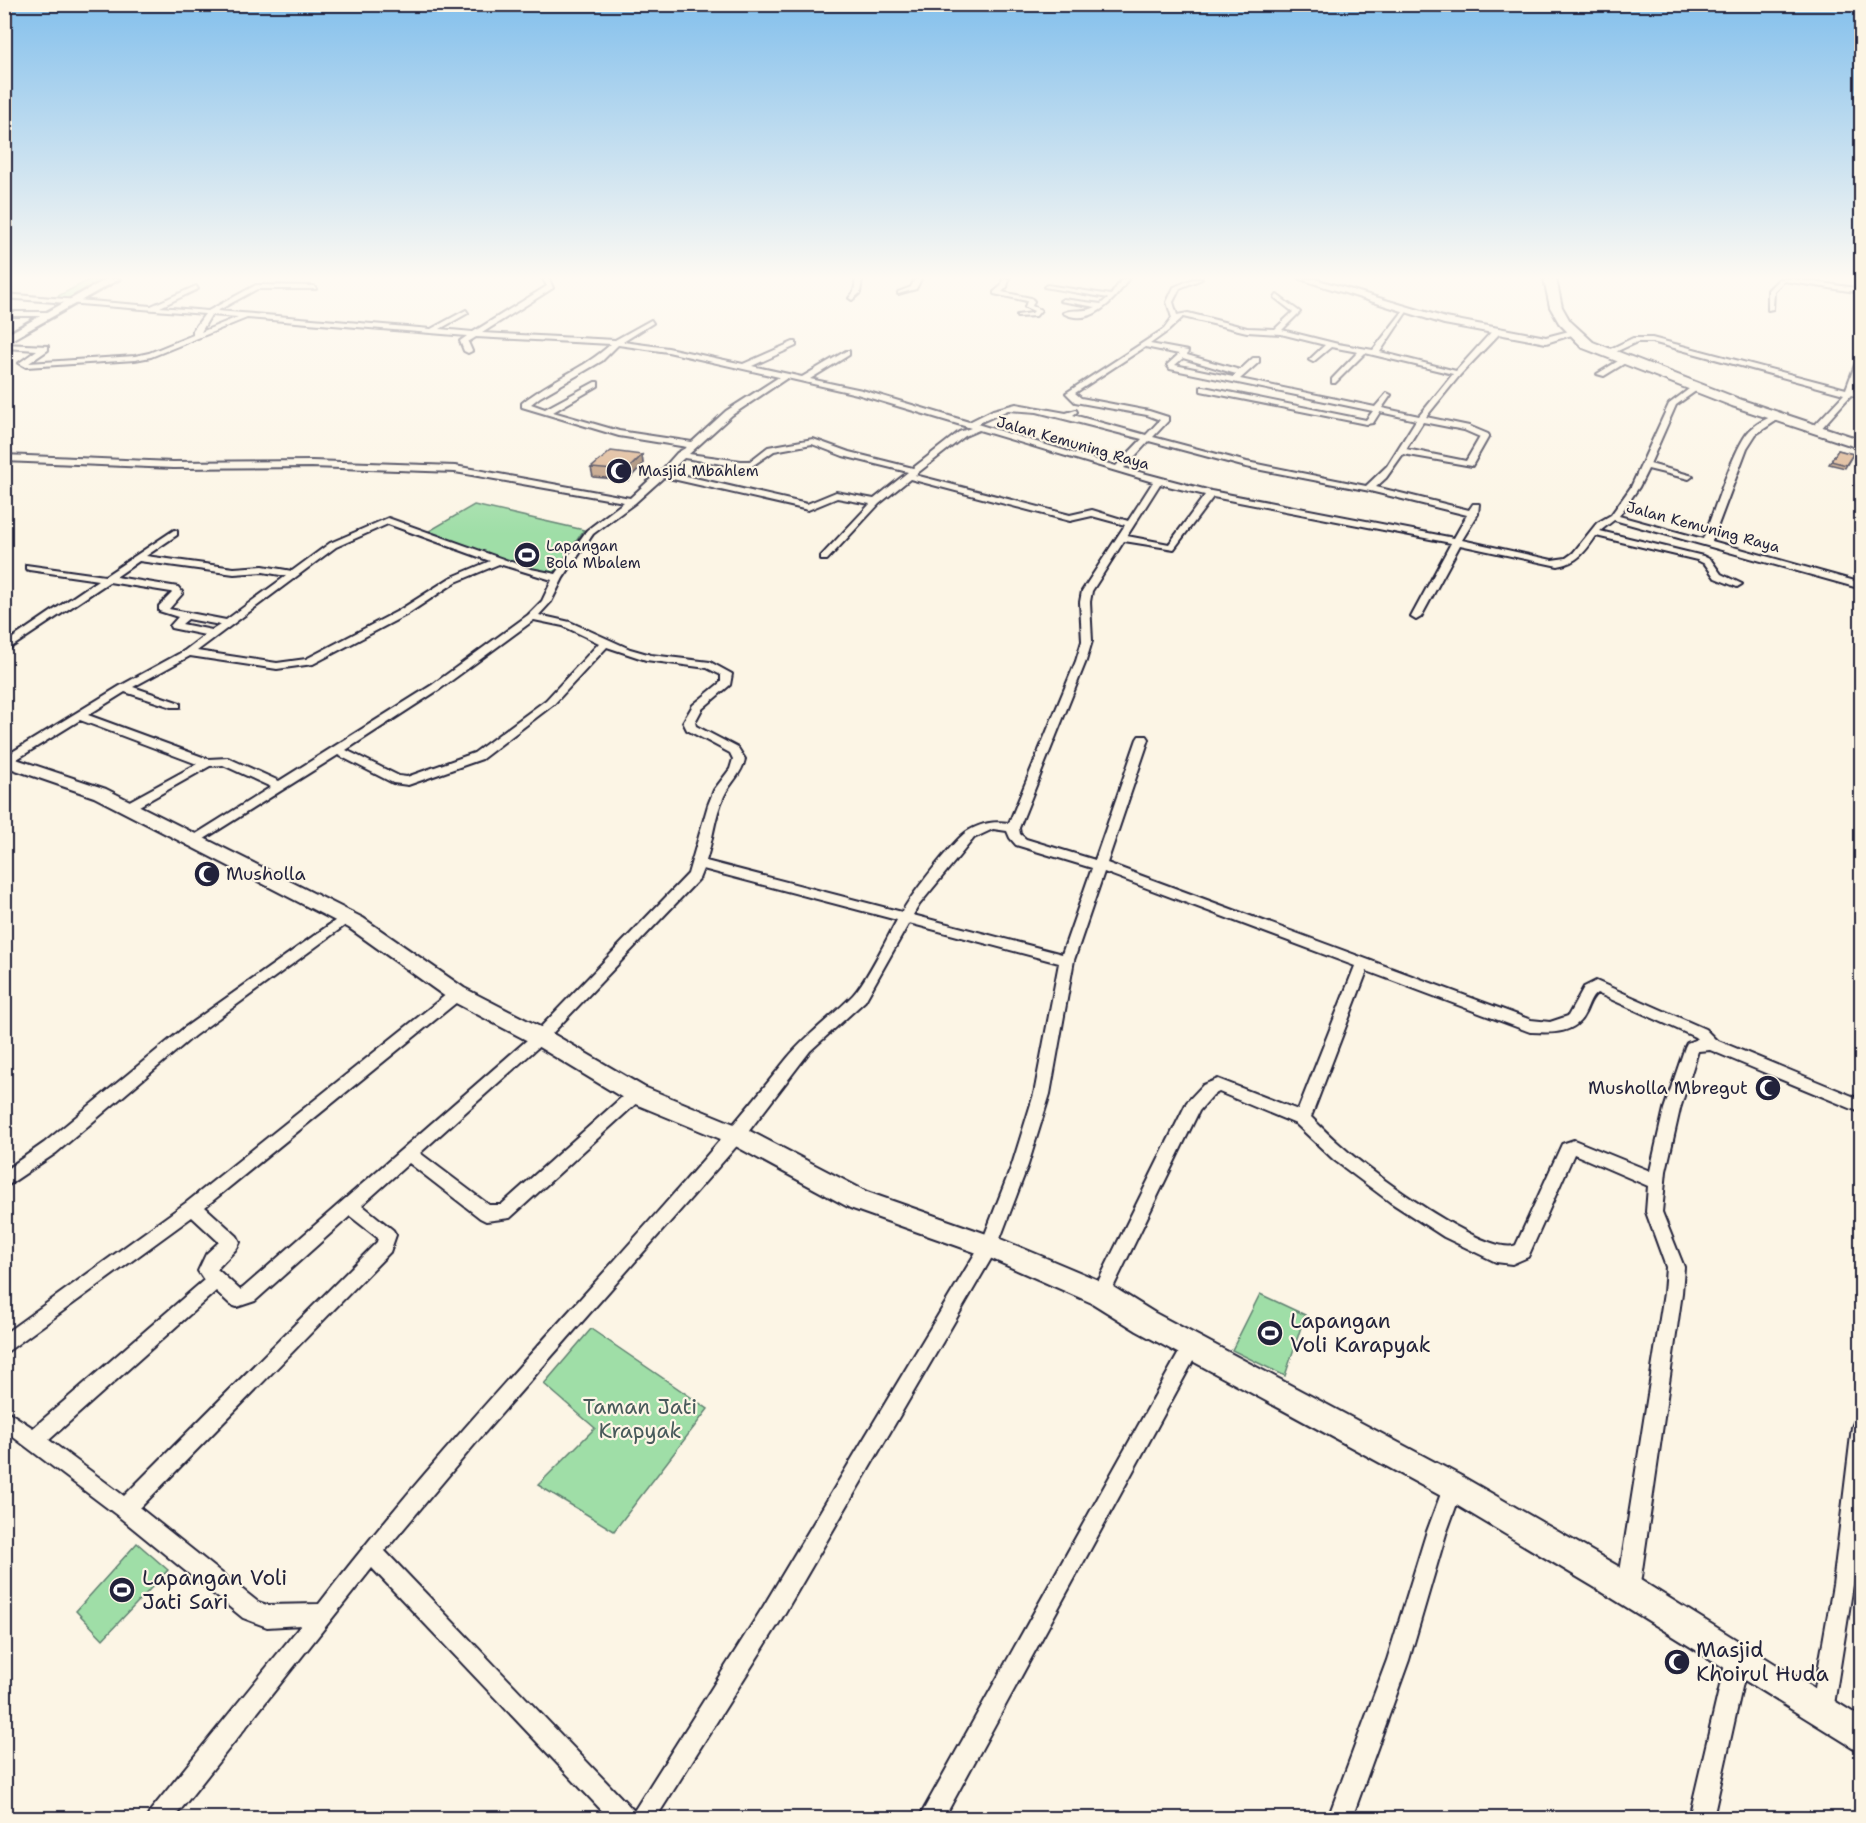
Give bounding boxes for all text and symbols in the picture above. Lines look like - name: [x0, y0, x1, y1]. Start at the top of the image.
- street label: Jalan Kemuning Raya: [994, 412, 1153, 475]
- mosque icon: Masjid Mbahlem: [604, 456, 634, 486]
- place label: Masjid Mbahlem: [638, 461, 759, 481]
- street label: Jalan Kemuning Raya: [1624, 497, 1783, 557]
- place label: Lapangan Bola Mbalem: [546, 536, 641, 573]
- sports icon: Lapangan Bola Mbalem: [512, 540, 542, 570]
- mosque icon: Musholla: [192, 859, 222, 889]
- place label: Musholla: [226, 862, 306, 886]
- mosque icon: Musholla Mbregut: [1753, 1073, 1783, 1103]
- place label: Musholla Mbregut: [1588, 1076, 1748, 1100]
- place label: Lapangan Voli Karapyak: [1290, 1307, 1431, 1359]
- sports icon: Lapangan Voli Karapyak: [1255, 1318, 1285, 1348]
- park label: Taman Jati Krapyak: [583, 1393, 697, 1445]
- place label: Lapangan Voli Jati Sari: [142, 1564, 287, 1616]
- sports icon: Lapangan Voli Jati Sari: [107, 1575, 137, 1605]
- place label: Masjid Khoirul Huda: [1696, 1636, 1829, 1688]
- mosque icon: Masjid Khoirul Huda: [1662, 1647, 1692, 1677]

